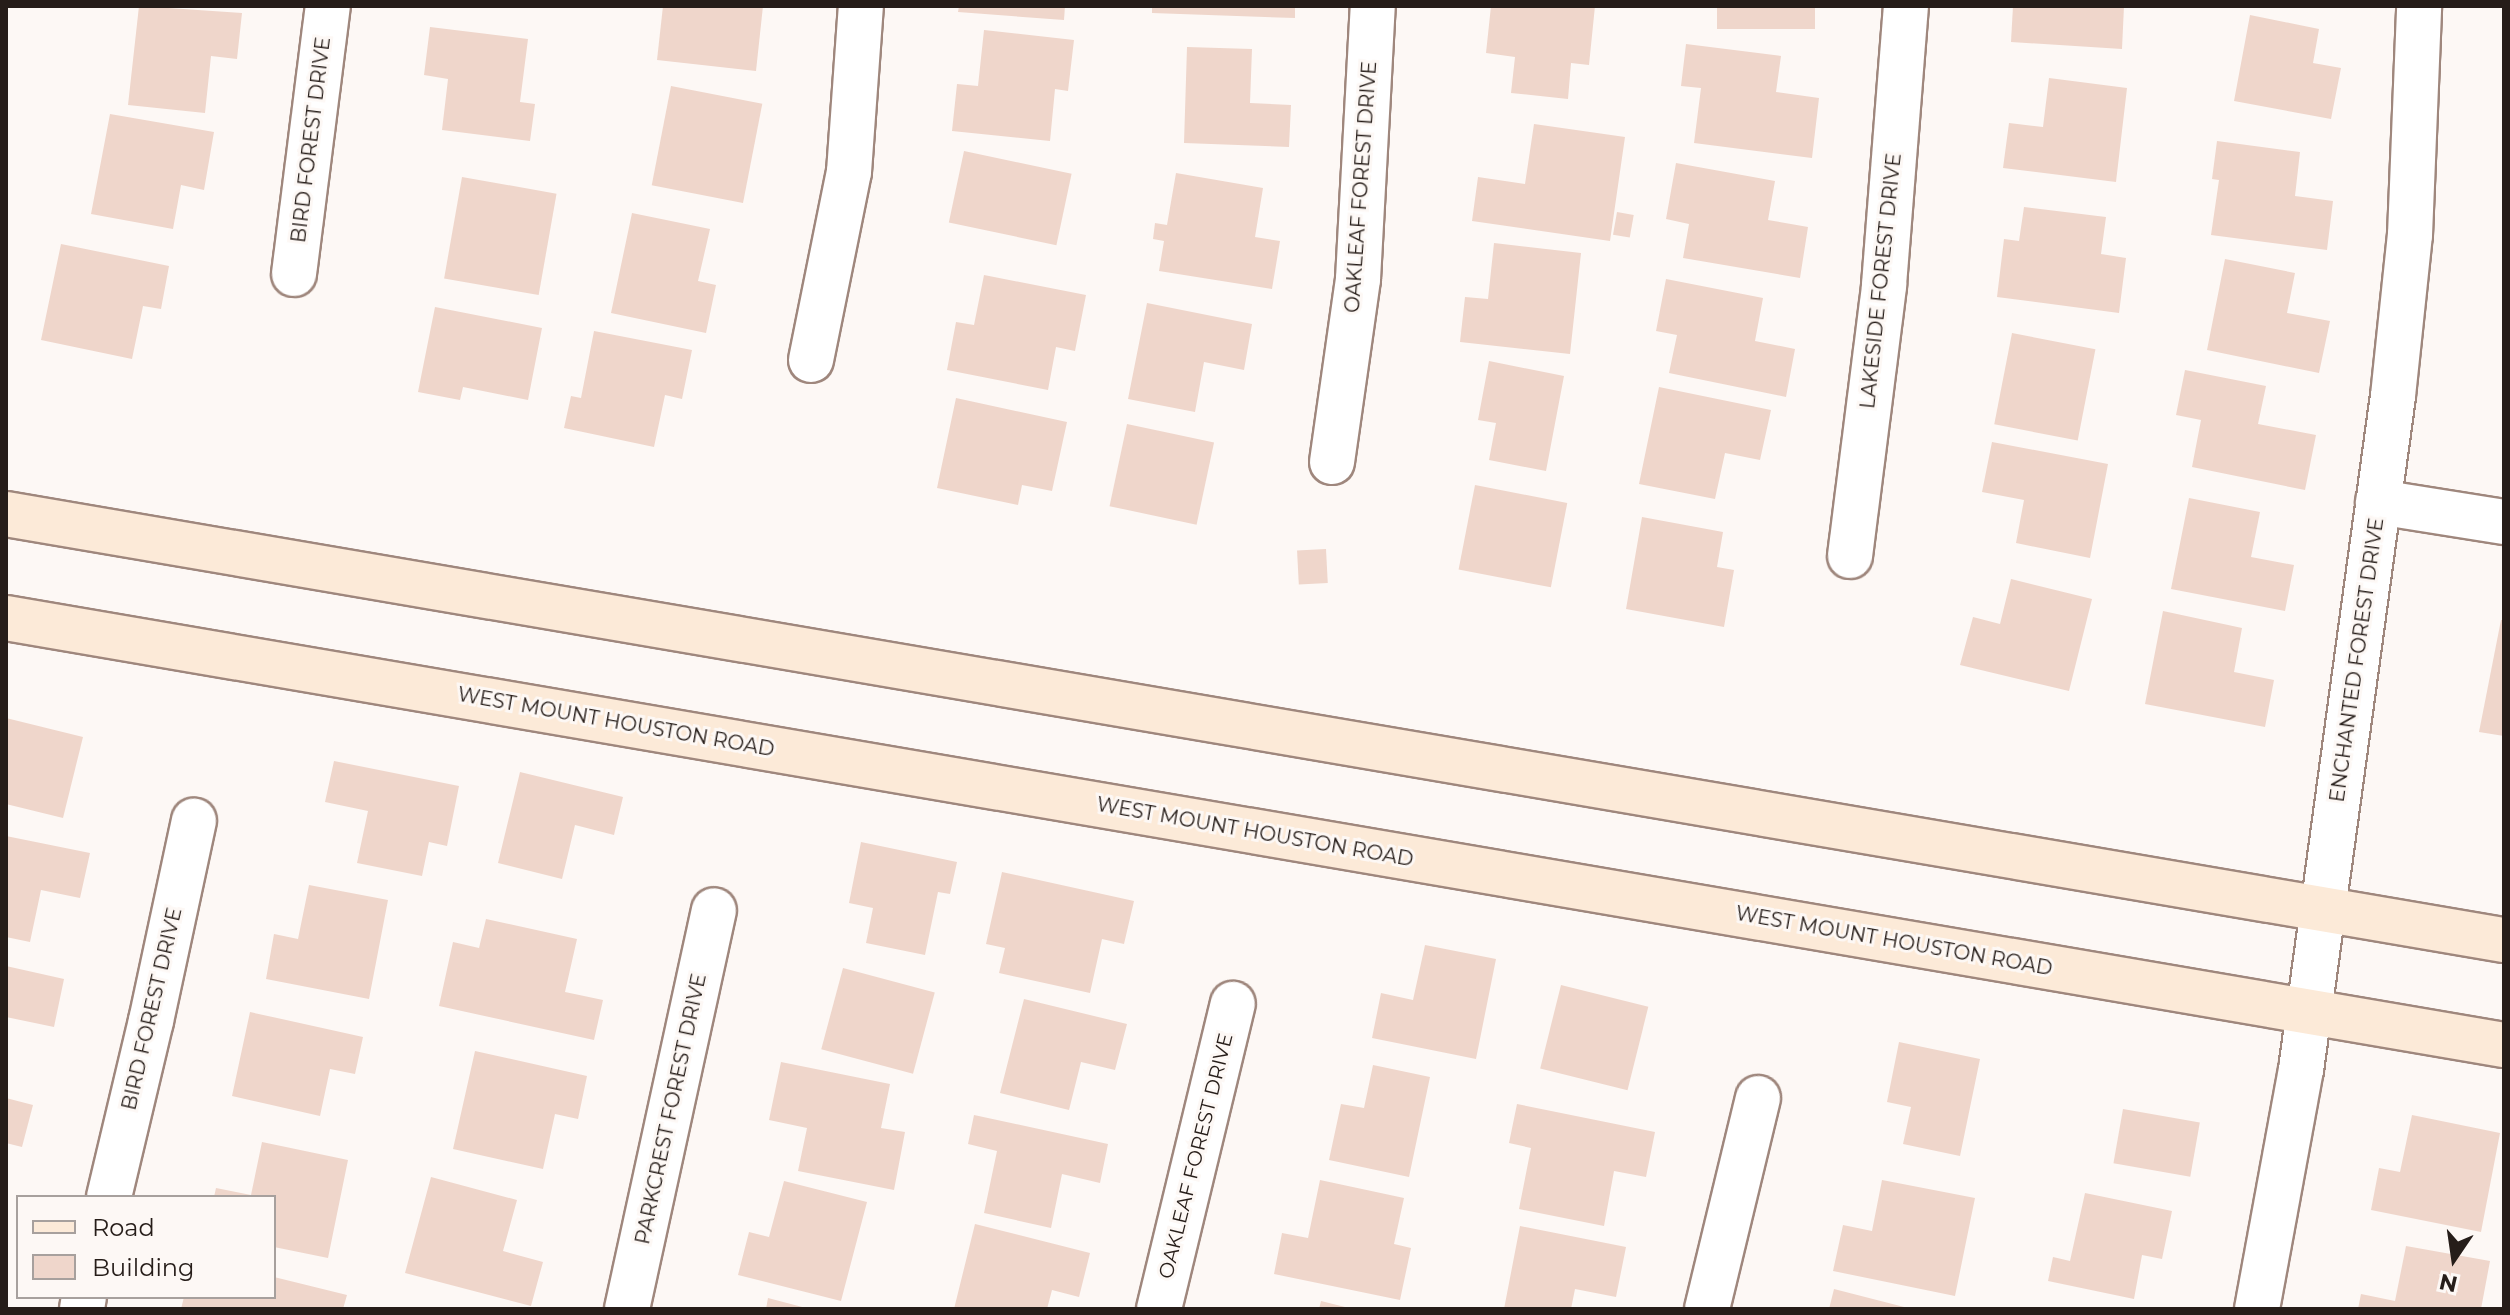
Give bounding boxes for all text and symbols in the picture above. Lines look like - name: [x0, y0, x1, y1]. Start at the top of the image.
- street label: BIRD FOREST DRIVE: [286, 36, 336, 244]
- street label: OAKLEAF FOREST DRIVE: [1340, 60, 1382, 314]
- street label: LAKESIDE FOREST DRIVE: [1856, 152, 1906, 410]
- street label: ENCHANTED FOREST DRIVE: [2325, 516, 2389, 804]
- street label: WEST MOUNT HOUSTON ROAD: [456, 682, 776, 762]
- street label: WEST MOUNT HOUSTON ROAD: [1095, 792, 1415, 872]
- street label: WEST MOUNT HOUSTON ROAD: [1734, 901, 2054, 981]
- street label: BIRD FOREST DRIVE: [117, 905, 187, 1113]
- street label: PARKCREST FOREST DRIVE: [631, 971, 711, 1247]
- street label: OAKLEAF FOREST DRIVE: [1154, 1031, 1238, 1281]
- legend: [16, 1195, 276, 1299]
- text: Road: [92, 1213, 155, 1242]
- north arrow: [2414, 1219, 2494, 1299]
- text: Building: [92, 1253, 195, 1282]
- text: N: [2437, 1268, 2460, 1298]

